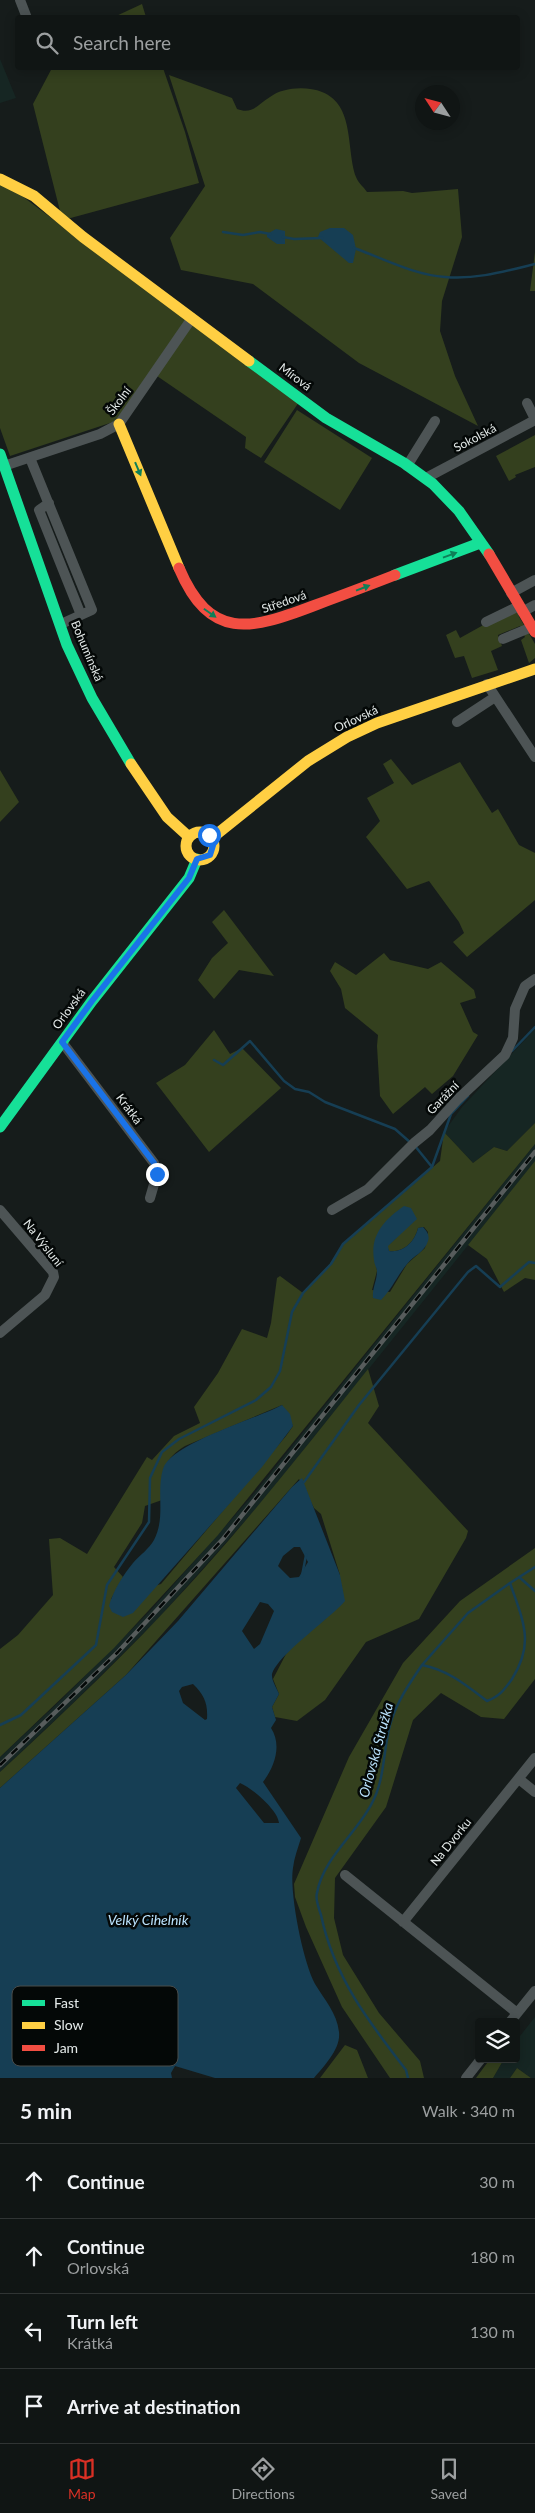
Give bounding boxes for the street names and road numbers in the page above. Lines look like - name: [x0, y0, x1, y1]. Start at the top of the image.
- street label: Mírová: [276, 360, 315, 394]
- street label: Školní: [103, 383, 135, 418]
- street label: Sokolská: [451, 420, 499, 455]
- street label: Středová: [259, 587, 308, 616]
- street label: Bohumínská: [68, 618, 107, 683]
- street label: Orlovská: [331, 702, 380, 735]
- street label: Orlovská: [49, 985, 88, 1032]
- street label: Garážní: [423, 1077, 463, 1117]
- street label: Krátká: [113, 1090, 146, 1127]
- street label: Na Výsluní: [20, 1216, 67, 1270]
- street label: Na Dvorku: [427, 1815, 474, 1869]

